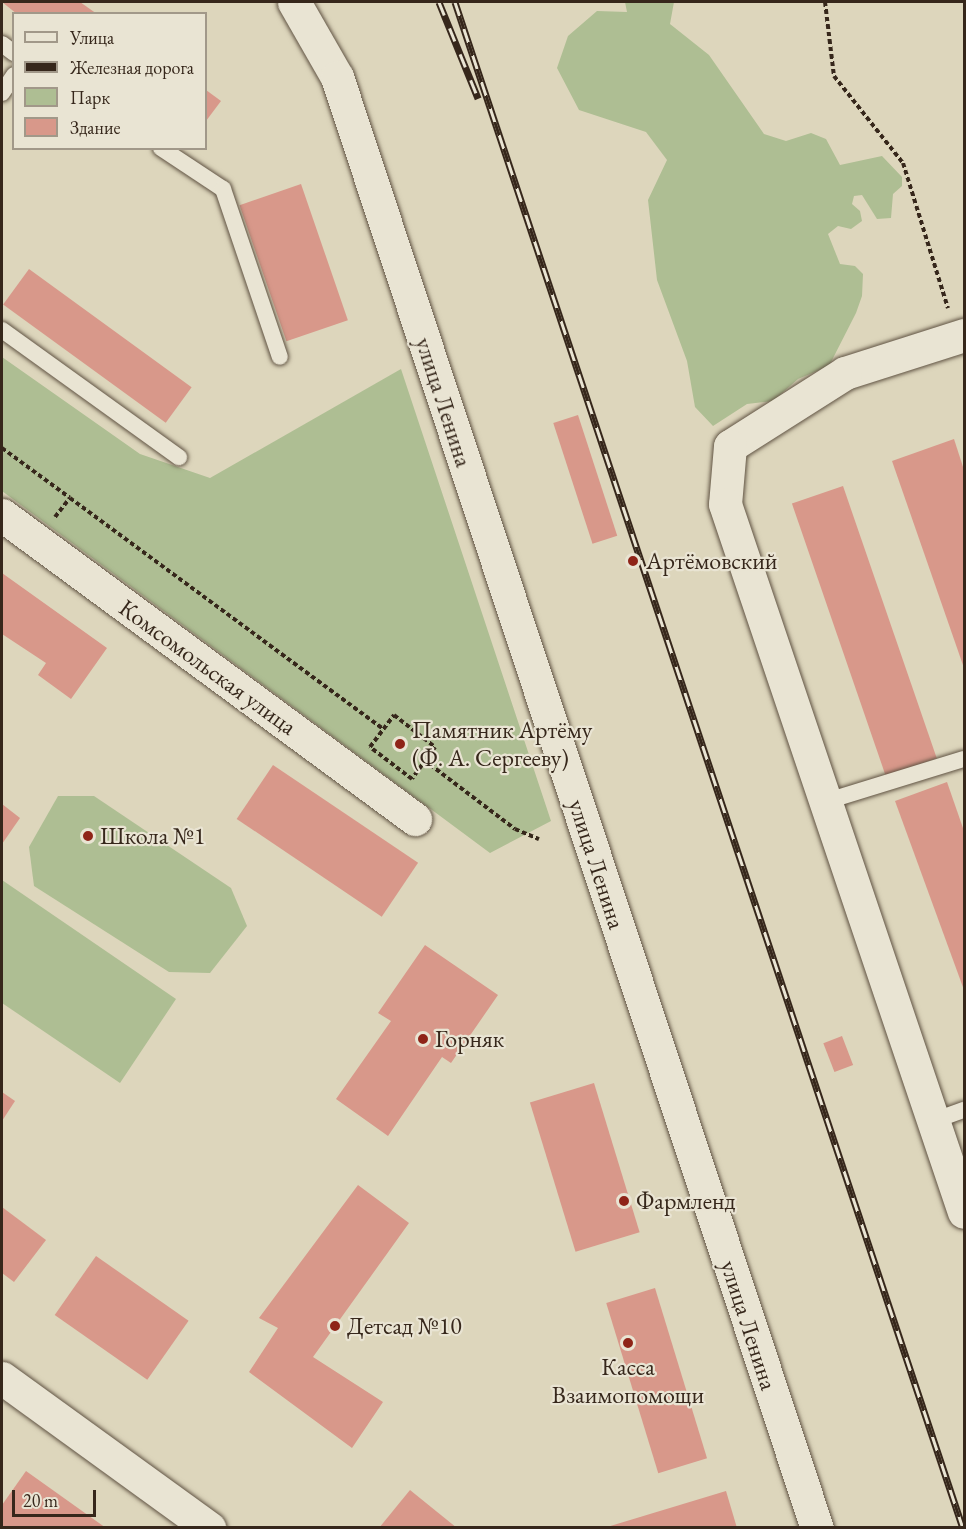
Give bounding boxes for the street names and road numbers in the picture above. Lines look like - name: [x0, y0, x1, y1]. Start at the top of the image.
- street label: улица Ленина: [410, 334, 478, 470]
- street label: Комсомольская улица: [114, 593, 302, 741]
- street label: улица Ленина: [563, 796, 631, 932]
- street label: улица Ленина: [715, 1257, 783, 1393]

